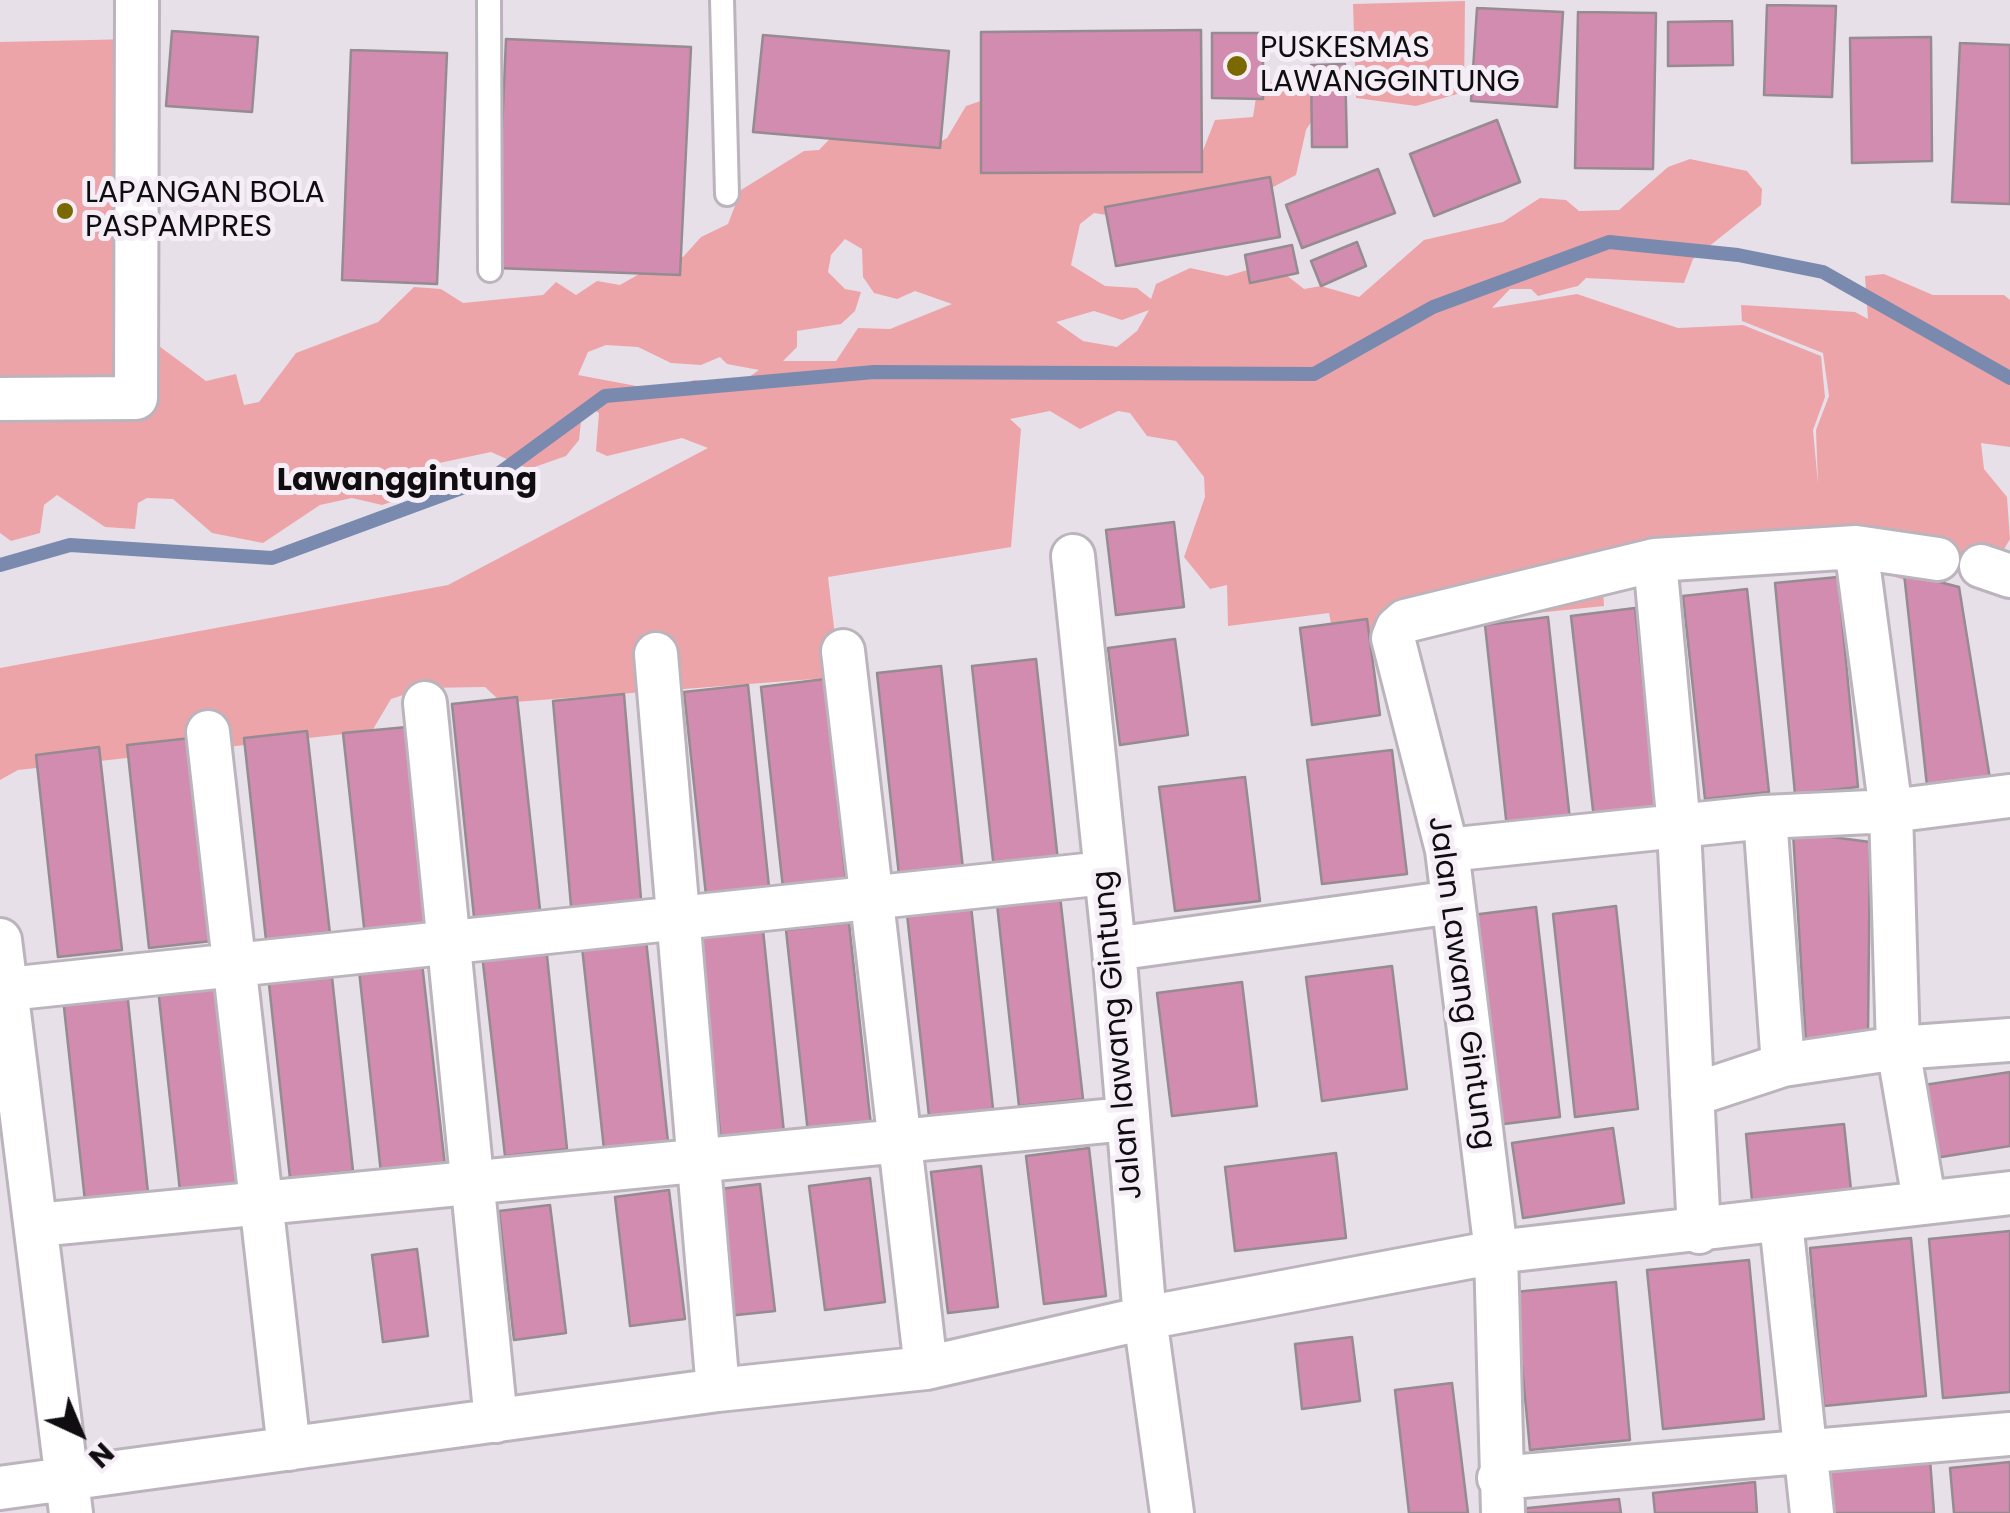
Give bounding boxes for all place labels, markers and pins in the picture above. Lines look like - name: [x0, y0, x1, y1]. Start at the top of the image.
- place label: PUSKESMAS LAWANGGINTUNG: [1260, 31, 1520, 102]
- marker: PUSKESMAS LAWANGGINTUNG: [1224, 53, 1250, 79]
- place label: LAPANGAN BOLA PASPAMPRES: [85, 176, 325, 246]
- marker: LAPANGAN BOLA PASPAMPRES: [54, 200, 76, 222]

